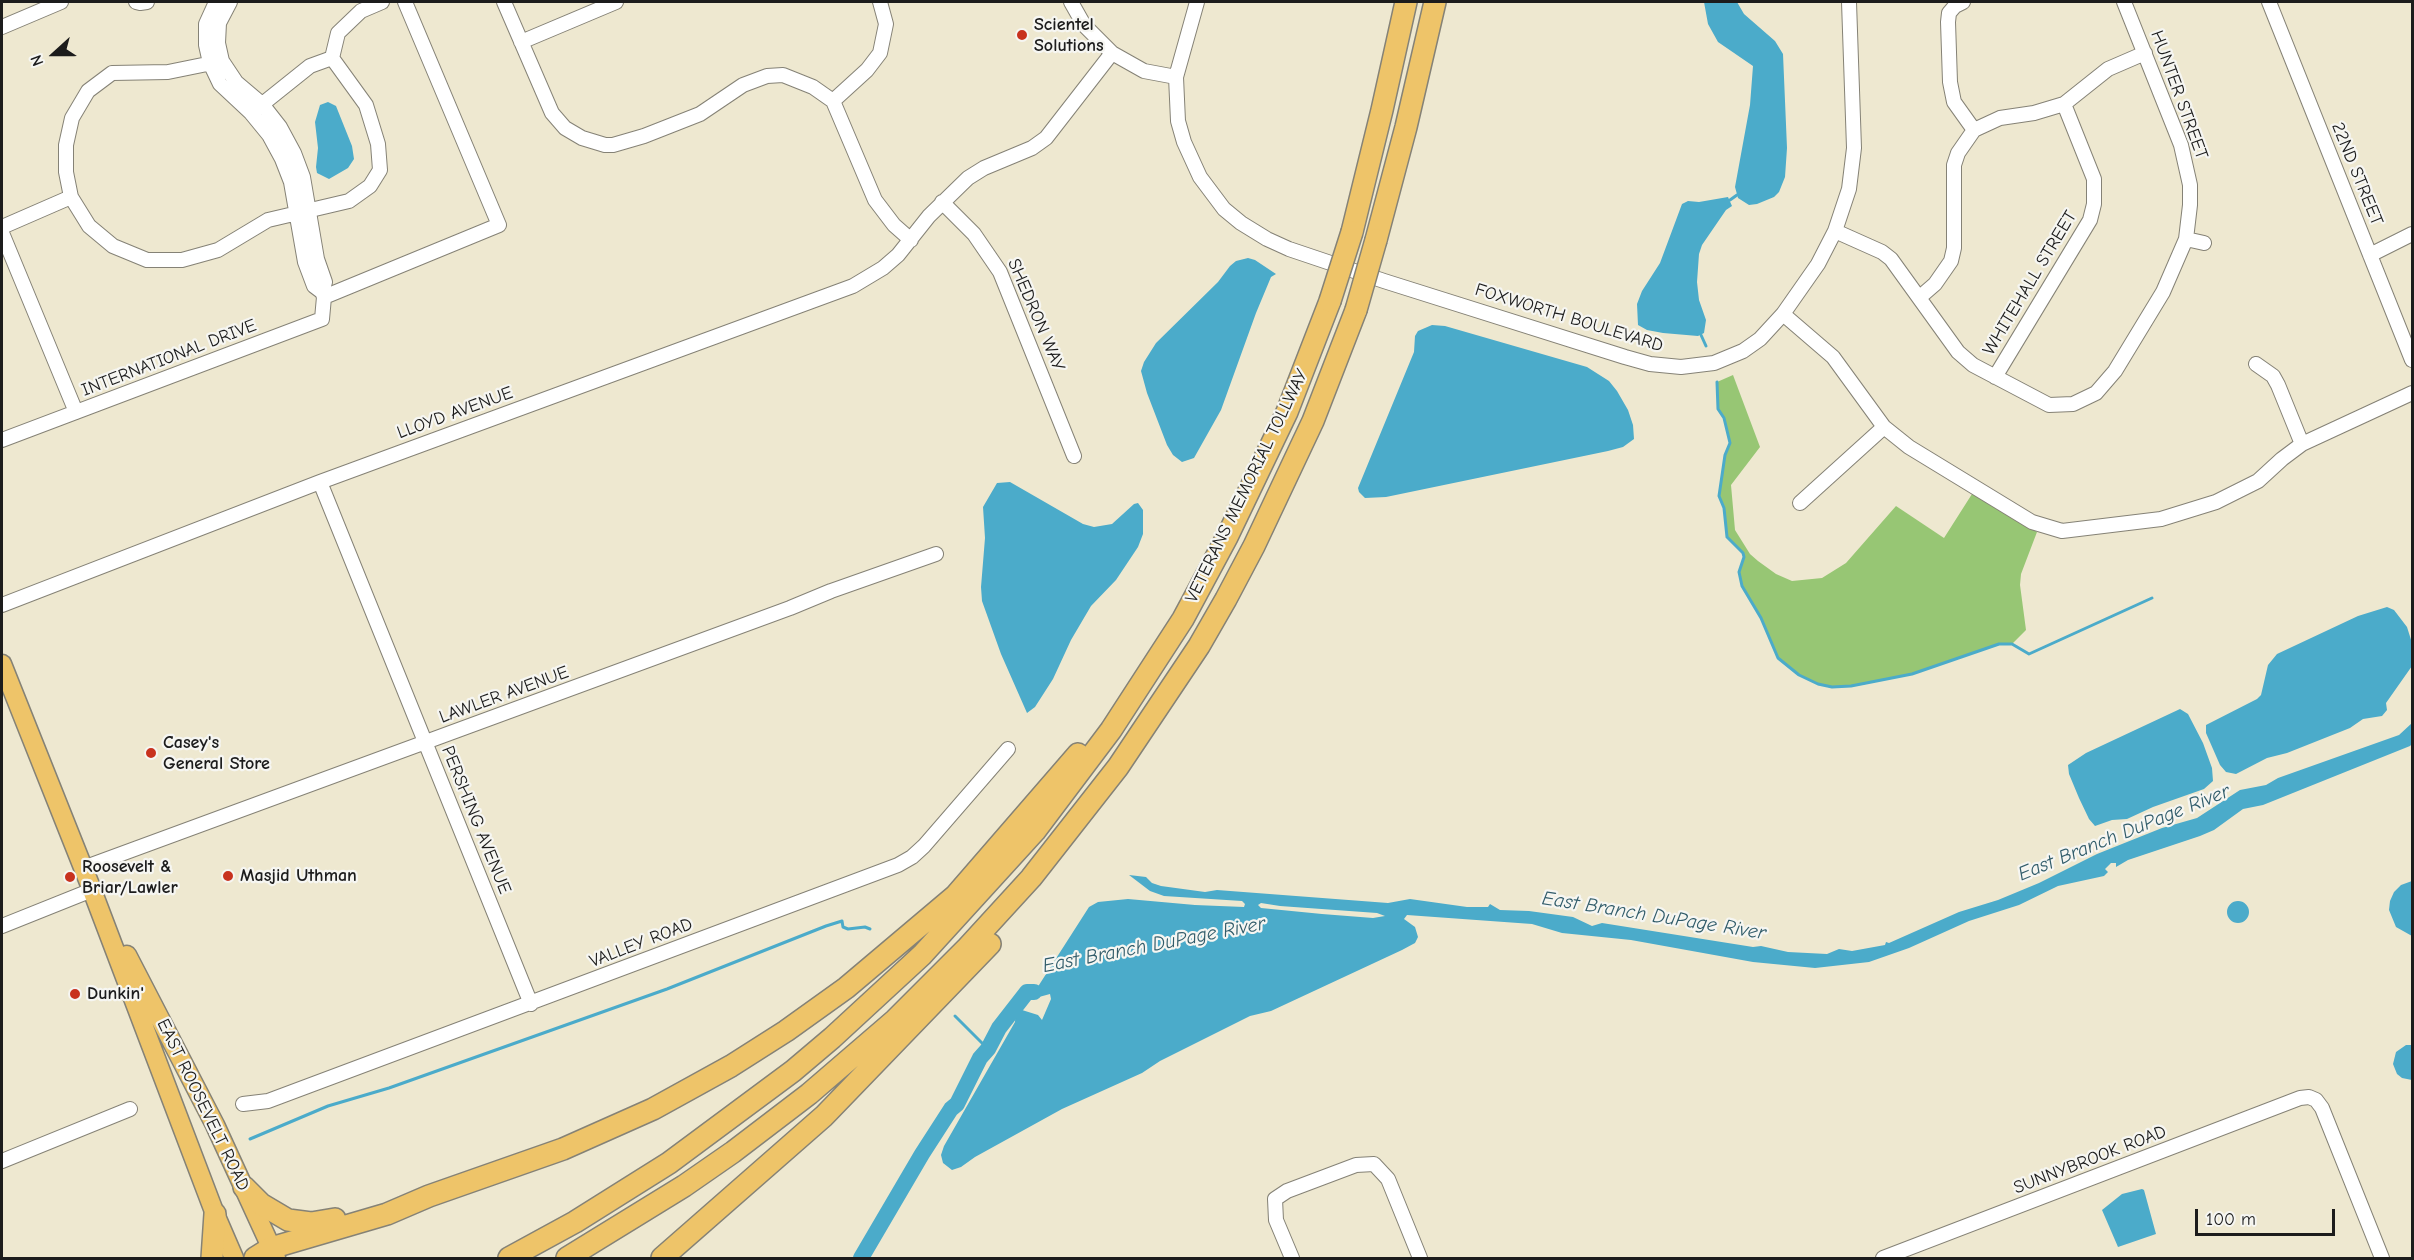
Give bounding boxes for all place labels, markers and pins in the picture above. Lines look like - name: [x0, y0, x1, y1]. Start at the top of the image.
- place label: Scientel Solutions: [1034, 14, 1104, 57]
- marker: Scientel Solutions: [1015, 28, 1029, 42]
- place label: Casey's General Store: [163, 732, 270, 774]
- marker: Casey's General Store: [144, 746, 158, 760]
- place label: Roosevelt & Briar/Lawler: [82, 856, 178, 898]
- place label: Masjid Uthman: [240, 865, 357, 887]
- marker: Masjid Uthman: [221, 869, 235, 883]
- marker: Roosevelt & Briar/Lawler: [63, 870, 77, 884]
- place label: Dunkin': [87, 983, 144, 1005]
- marker: Dunkin': [68, 987, 82, 1001]

